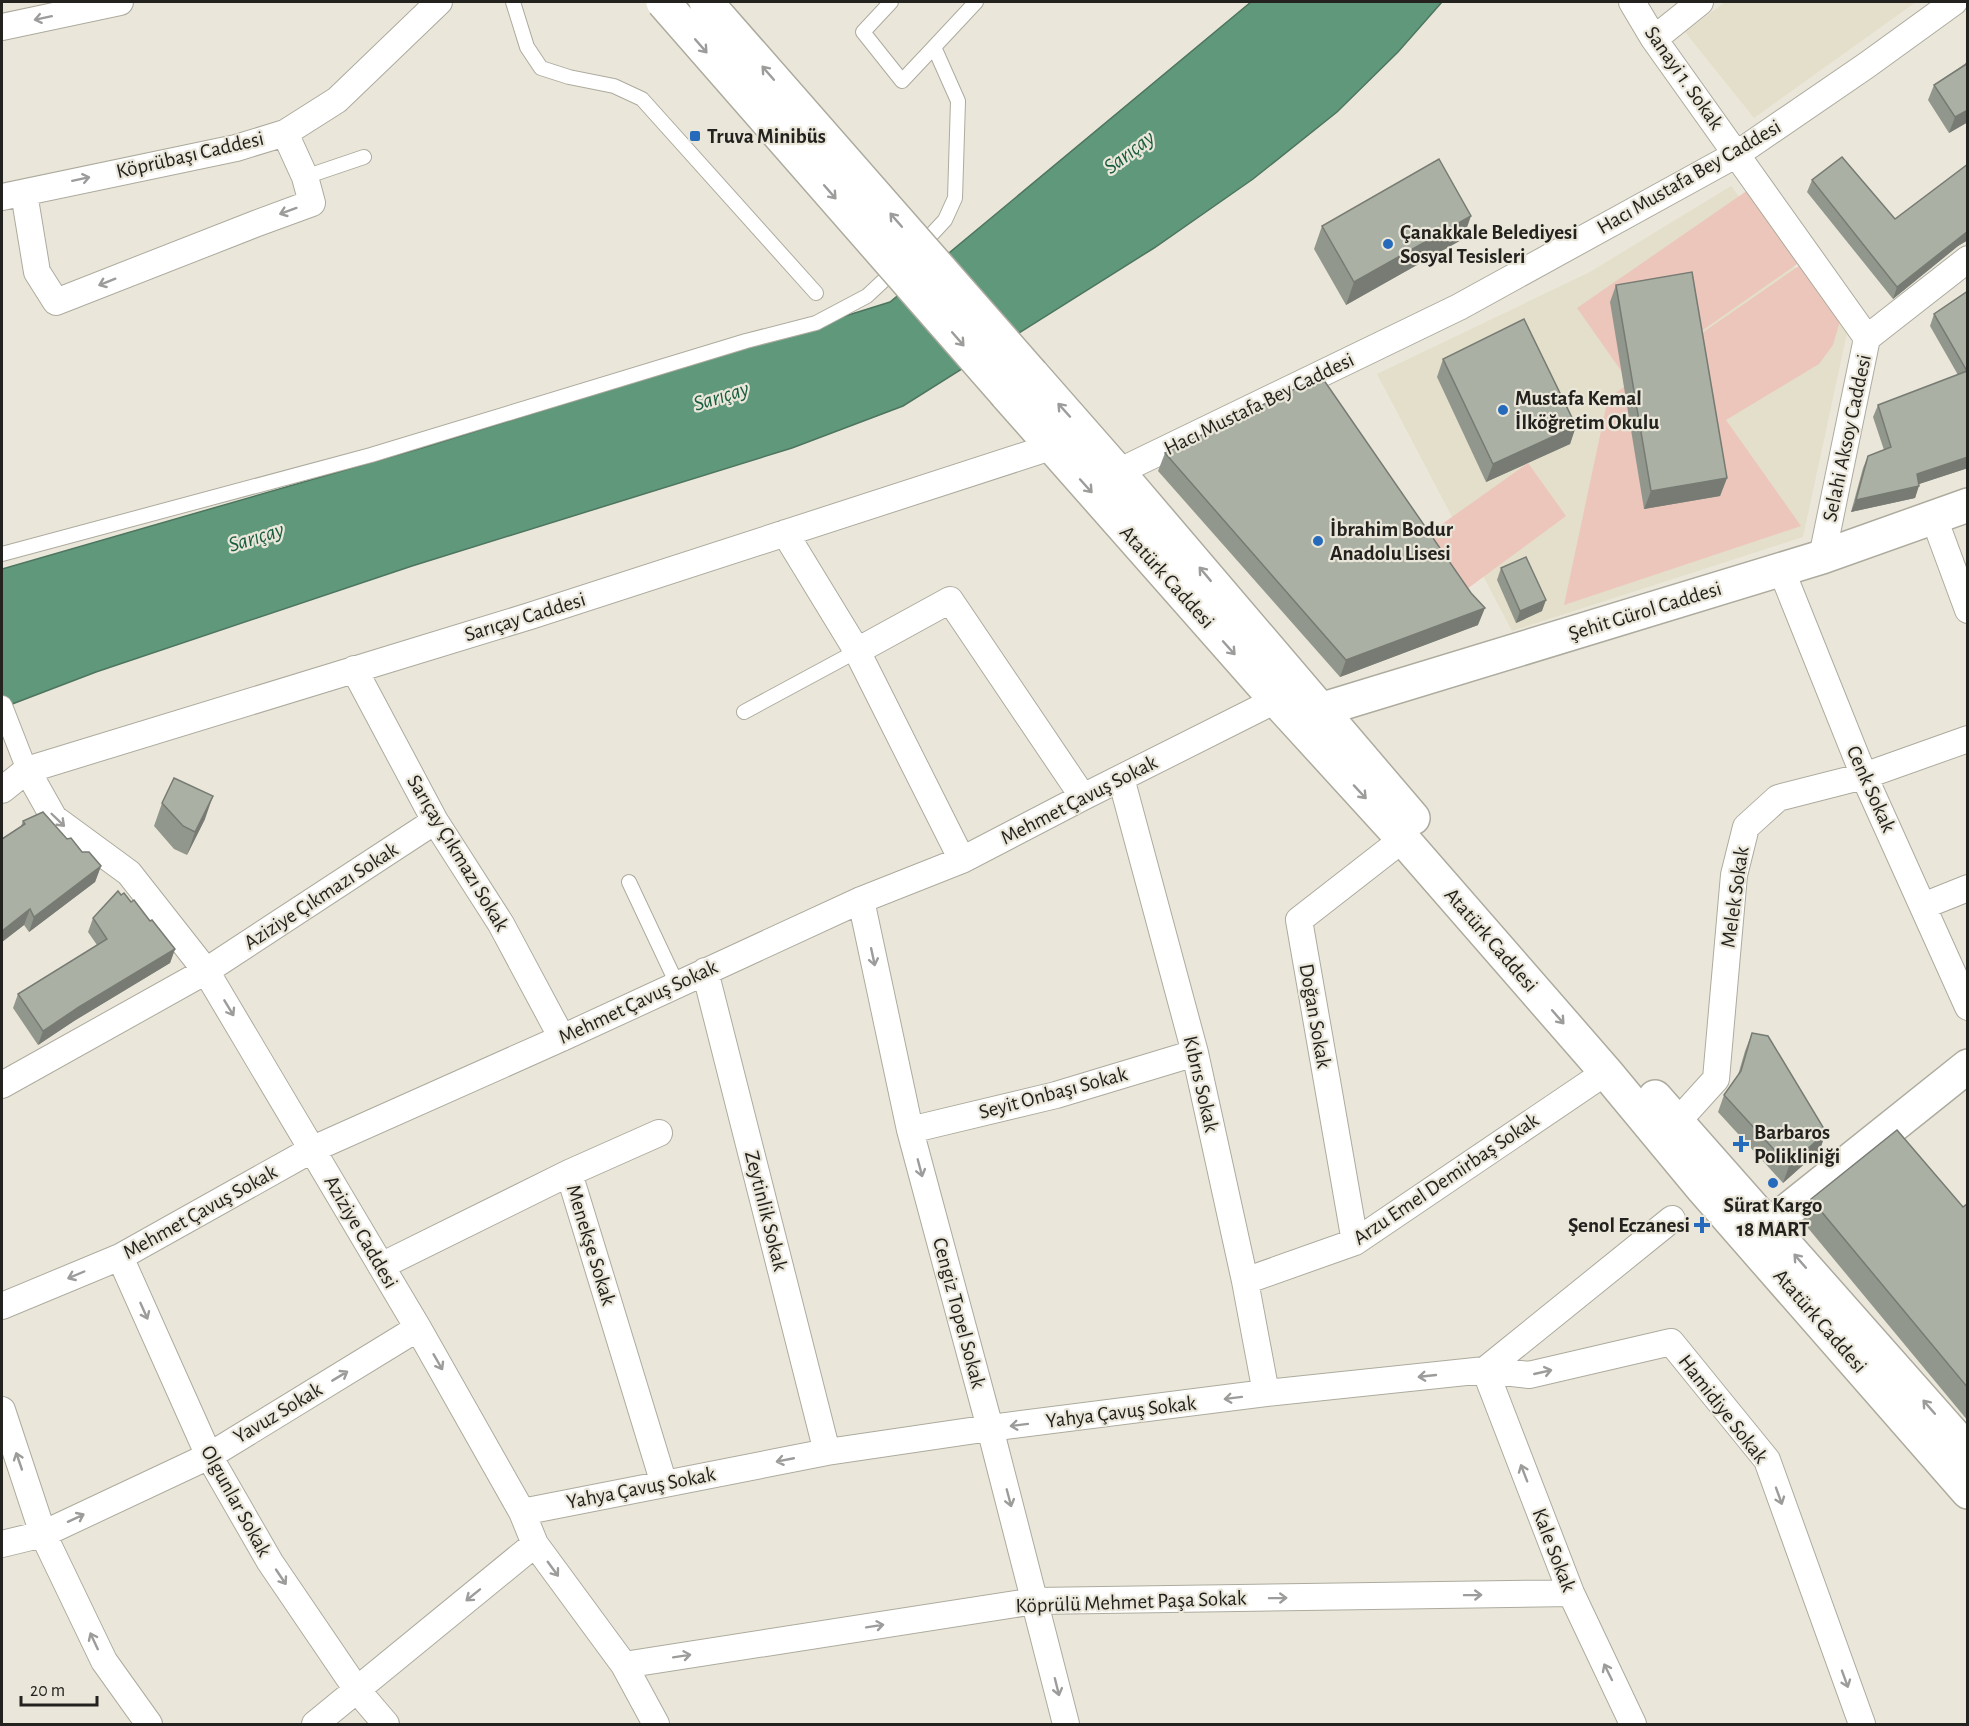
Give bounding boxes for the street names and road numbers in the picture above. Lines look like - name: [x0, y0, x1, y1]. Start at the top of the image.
- street label: Sanayi 1. Sokak: [1641, 23, 1727, 134]
- street label: Hacı Mustafa Bey Caddesi: [1593, 116, 1785, 238]
- street label: Köprübaşı Caddesi: [114, 128, 266, 182]
- street label: Hacı Mustafa Bey Caddesi: [1161, 349, 1357, 459]
- street label: Selahi Aksoy Caddesi: [1819, 352, 1875, 524]
- street label: Atatürk Caddesi: [1116, 522, 1218, 632]
- street label: Şehit Gürol Caddesi: [1566, 578, 1724, 644]
- street label: Sarıçay Caddesi: [462, 589, 588, 645]
- street label: Cenk Sokak: [1843, 743, 1900, 836]
- street label: Mehmet Çavuş Sokak: [997, 751, 1161, 849]
- street label: Sarıçay Çıkmazı Sokak: [403, 771, 513, 935]
- street label: Aziziye Çıkmazı Sokak: [240, 838, 402, 954]
- street label: Melek Sokak: [1718, 845, 1753, 949]
- street label: Atatürk Caddesi: [1440, 884, 1542, 996]
- street label: Mehmet Çavuş Sokak: [555, 956, 721, 1048]
- street label: Doğan Sokak: [1295, 962, 1335, 1070]
- street label: Kıbrıs Sokak: [1180, 1034, 1222, 1135]
- street label: Seyit Onbaşı Sokak: [977, 1063, 1130, 1123]
- street label: Arzu Emel Demirbaş Sokak: [1350, 1109, 1543, 1249]
- street label: Zeytinlik Sokak: [741, 1149, 791, 1274]
- street label: Mehmet Çavuş Sokak: [119, 1161, 281, 1263]
- street label: Aziziye Caddesi: [320, 1172, 402, 1292]
- street label: Menekşe Sokak: [563, 1182, 619, 1308]
- street label: Cengiz Topel Sokak: [929, 1235, 989, 1391]
- street label: Atatürk Caddesi: [1769, 1265, 1871, 1377]
- street label: Hamidiye Sokak: [1674, 1351, 1772, 1468]
- street label: Yavuz Sokak: [230, 1378, 326, 1448]
- street label: Yahya Çavuş Sokak: [1045, 1392, 1198, 1432]
- street label: Olgunlar Sokak: [197, 1442, 275, 1560]
- street label: Yahya Çavuş Sokak: [565, 1463, 718, 1513]
- street label: Kale Sokak: [1529, 1505, 1580, 1595]
- street label: Köprülü Mehmet Paşa Sokak: [1015, 1587, 1247, 1617]

